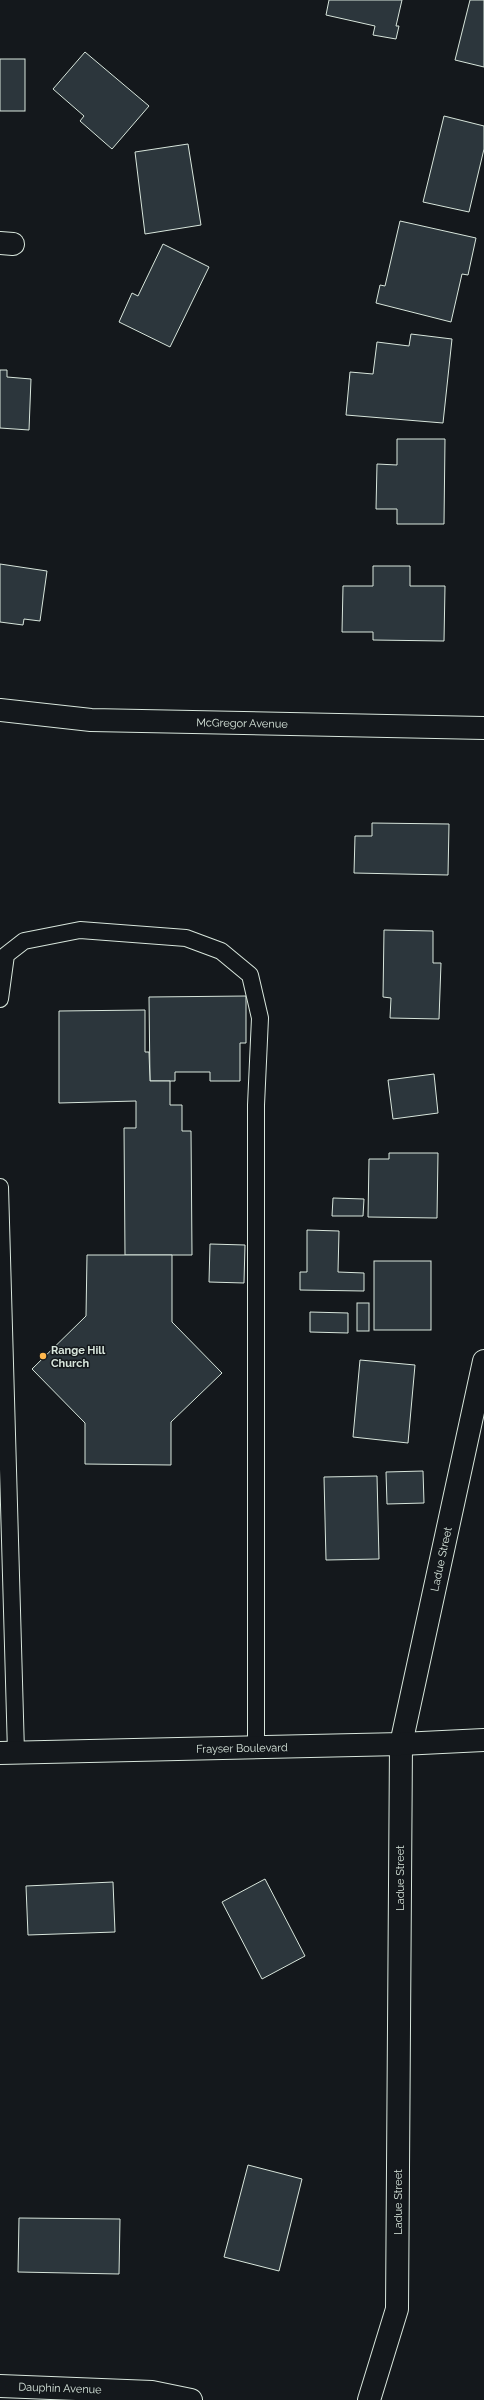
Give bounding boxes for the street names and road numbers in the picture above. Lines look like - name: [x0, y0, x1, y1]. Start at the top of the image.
- street label: McGregor Avenue: [196, 716, 288, 731]
- street label: Ladue Street: [428, 1525, 455, 1593]
- street label: Frayser Boulevard: [196, 1741, 288, 1756]
- street label: Ladue Street: [394, 1845, 407, 1911]
- street label: Ladue Street: [392, 2169, 405, 2235]
- street label: Dauphin Avenue: [18, 2381, 102, 2396]

